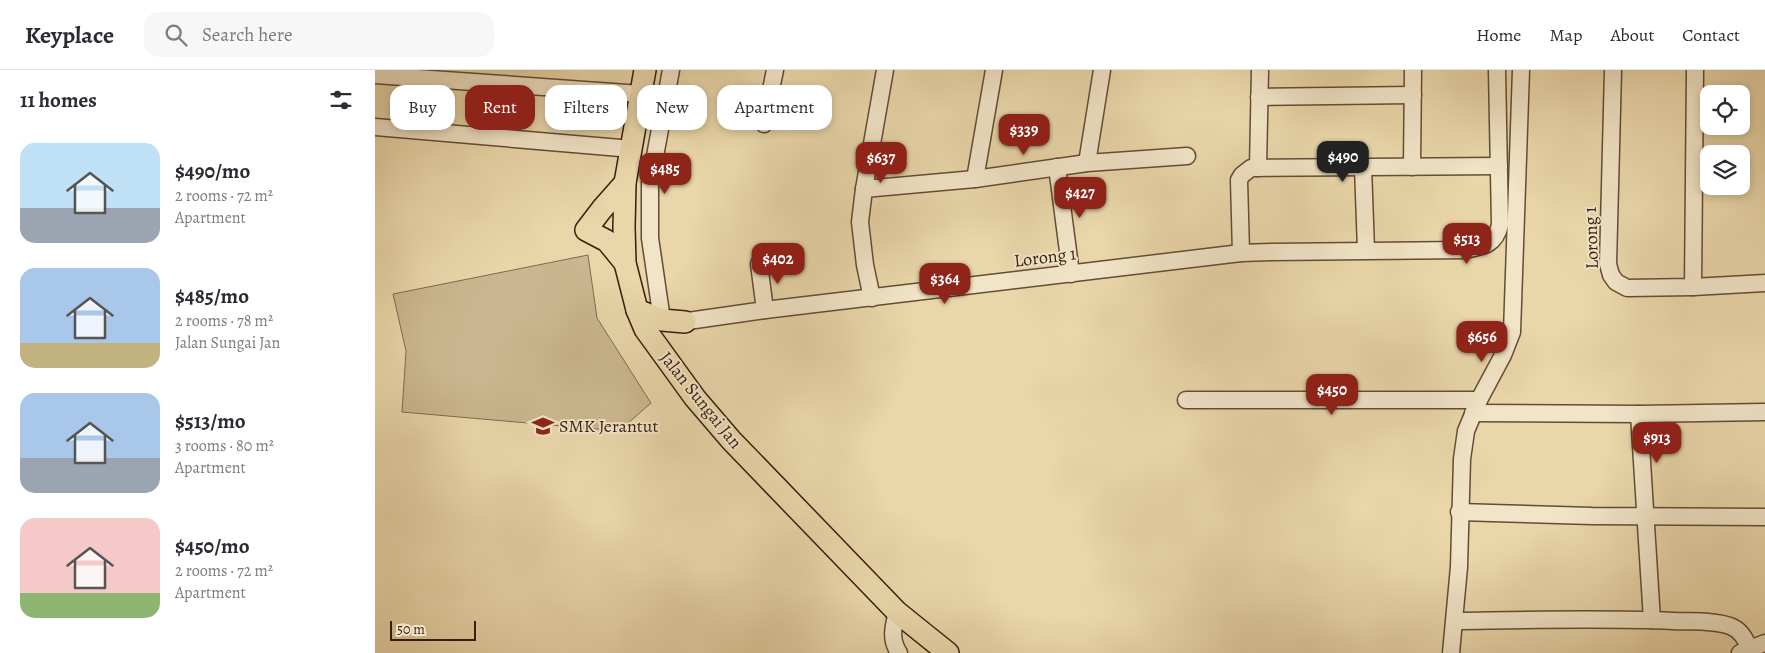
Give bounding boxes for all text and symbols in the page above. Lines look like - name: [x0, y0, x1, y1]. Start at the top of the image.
- search box: [144, 12, 494, 57]
- text: Keyplace: [25, 19, 114, 51]
- icon: search: [162, 21, 190, 49]
- text: Search here: [202, 22, 292, 48]
- text: Home: [1476, 23, 1521, 47]
- text: Map: [1549, 23, 1582, 47]
- text: About: [1610, 23, 1654, 47]
- text: Contact: [1682, 23, 1740, 47]
- chip: Buy: [390, 85, 455, 130]
- chip: Rent: [465, 85, 535, 130]
- chip: Filters: [545, 85, 627, 130]
- chip: New: [637, 85, 707, 130]
- chip: Apartment: [717, 85, 832, 130]
- map controls: [1700, 85, 1750, 195]
- button: locate: [1700, 85, 1750, 135]
- text: 11 homes: [20, 86, 97, 114]
- icon: filters: [327, 86, 355, 114]
- pin: $339: [994, 114, 1054, 156]
- text: $339: [1010, 119, 1038, 141]
- pin: $490: [1313, 140, 1373, 183]
- pin: $637: [851, 142, 911, 184]
- button: layers: [1700, 145, 1750, 195]
- text: $490: [1328, 146, 1358, 168]
- text: $637: [867, 147, 895, 169]
- pin: $485: [635, 152, 695, 195]
- text: $490/mo: [175, 157, 250, 185]
- text: $485: [650, 158, 680, 180]
- icon: home: [60, 163, 120, 223]
- pin: $427: [1050, 176, 1110, 219]
- text: $427: [1065, 182, 1095, 204]
- text: 2 rooms · 72 m²: [175, 185, 273, 207]
- street label: Lorong 1: [1578, 206, 1604, 270]
- text: Apartment: [175, 207, 246, 229]
- pin: $513: [1437, 222, 1497, 265]
- text: $513: [1454, 228, 1480, 250]
- street label: Lorong 1: [1013, 241, 1077, 273]
- pin: $402: [748, 242, 808, 285]
- text: $402: [763, 248, 793, 270]
- pin: $364: [915, 262, 975, 305]
- text: $364: [930, 268, 960, 290]
- text: $485/mo: [175, 282, 249, 310]
- icon: home: [60, 288, 120, 348]
- text: 2 rooms · 78 m²: [175, 310, 273, 332]
- pin: $656: [1452, 320, 1512, 363]
- text: $656: [1467, 326, 1497, 348]
- text: Jalan Sungai Jan: [175, 332, 280, 354]
- street label: Jalan Sungai Jan: [654, 346, 748, 454]
- pin: $450: [1302, 374, 1362, 416]
- text: $450: [1317, 379, 1347, 401]
- text: $513/mo: [175, 407, 246, 435]
- icon: home: [60, 413, 120, 473]
- school or university icon: SMK Jerantut: [530, 413, 556, 439]
- place label: SMK Jerantut: [559, 414, 659, 438]
- pin: $913: [1627, 422, 1687, 464]
- text: $913: [1643, 427, 1671, 449]
- text: 3 rooms · 80 m²: [175, 435, 274, 457]
- text: Apartment: [175, 457, 246, 479]
- text: $450/mo: [175, 532, 250, 560]
- icon: home: [60, 538, 120, 598]
- text: 2 rooms · 72 m²: [175, 560, 273, 582]
- text: Apartment: [175, 582, 246, 604]
- scale bar: [390, 618, 476, 641]
- text: 50 m: [397, 620, 425, 639]

